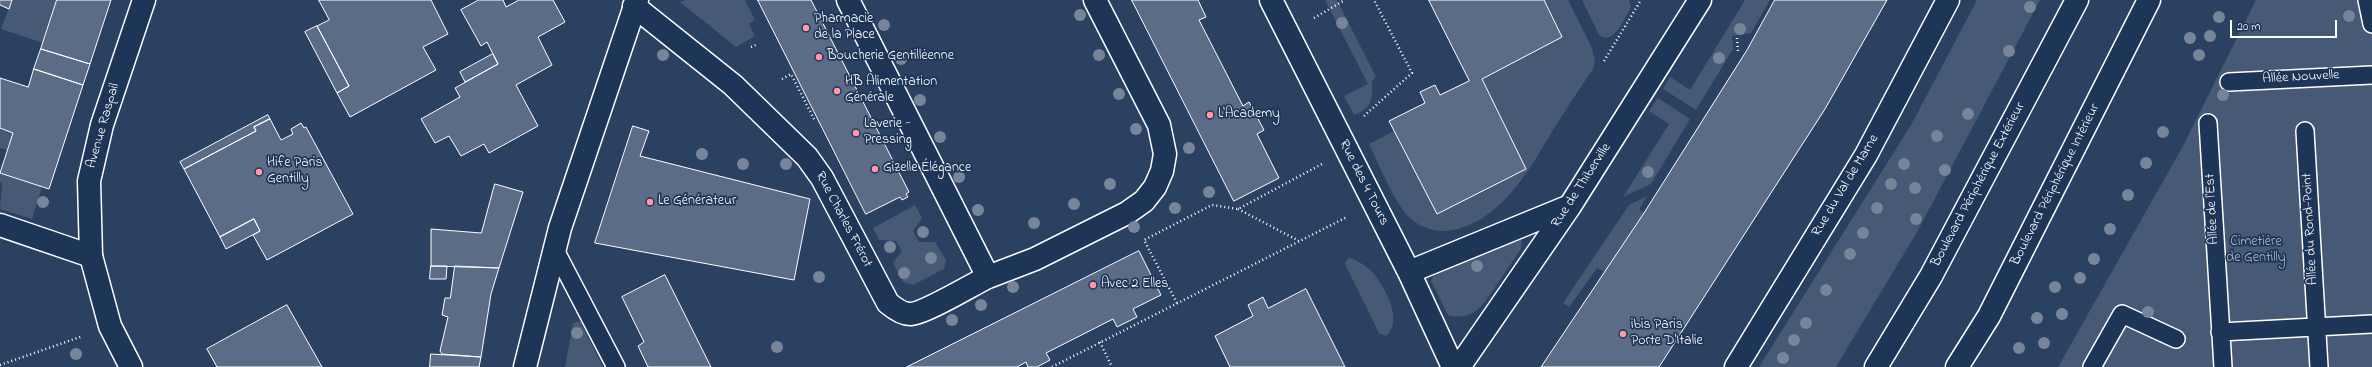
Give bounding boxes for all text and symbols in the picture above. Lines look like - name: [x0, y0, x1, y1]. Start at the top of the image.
- place label: Pharmacie de la Place: [814, 12, 875, 44]
- scale bar: [2232, 12, 2339, 38]
- text: 20 m: [2237, 18, 2260, 36]
- marker: Pharmacie de la Place: [801, 23, 811, 33]
- place label: Boucherie Gentillėenne: [827, 49, 954, 65]
- marker: Boucherie Gentillėenne: [814, 52, 824, 62]
- street label: Allée Nouvelle: [2262, 68, 2340, 88]
- place label: HB Alimentation Générale: [845, 75, 937, 108]
- street label: Avenue Raspail: [84, 81, 124, 171]
- marker: HB Alimentation Générale: [832, 86, 842, 96]
- street label: Boulevard Périphérique Extérieur: [1928, 100, 2030, 270]
- street label: Boulevard Périphérique Intérieur: [2008, 101, 2104, 269]
- place label: L'Academy: [1218, 107, 1280, 123]
- marker: L'Academy: [1205, 110, 1215, 120]
- place label: Laverie - Pressing: [864, 117, 912, 150]
- marker: Laverie - Pressing: [851, 128, 861, 138]
- street label: Rue du Val de Marne: [1809, 132, 1883, 240]
- street label: Rue des 4 Tours: [1334, 137, 1392, 229]
- street label: Rue de Thiberville: [1548, 141, 1616, 231]
- place label: Hife Paris Gentilly: [267, 156, 323, 188]
- place label: Gizelle Élégance: [883, 161, 971, 177]
- marker: Gizelle Élégance: [870, 164, 880, 174]
- marker: Hife Paris Gentilly: [254, 167, 264, 177]
- street label: Rue Charles Frérot: [811, 169, 875, 271]
- street label: Allée du Rond-Point: [2300, 172, 2322, 286]
- street label: Allée de l'Est: [2203, 173, 2223, 245]
- place label: Le Générateur: [658, 194, 736, 210]
- marker: Le Générateur: [645, 197, 655, 207]
- park label: Cimetière de Gentilly: [2226, 235, 2286, 268]
- place label: Avec 2 Elles: [1101, 277, 1168, 293]
- marker: Avec 2 Elles: [1088, 280, 1098, 290]
- place label: ibis Paris Porte D'Italie: [1631, 318, 1703, 350]
- marker: ibis Paris Porte D'Italie: [1618, 329, 1628, 339]

